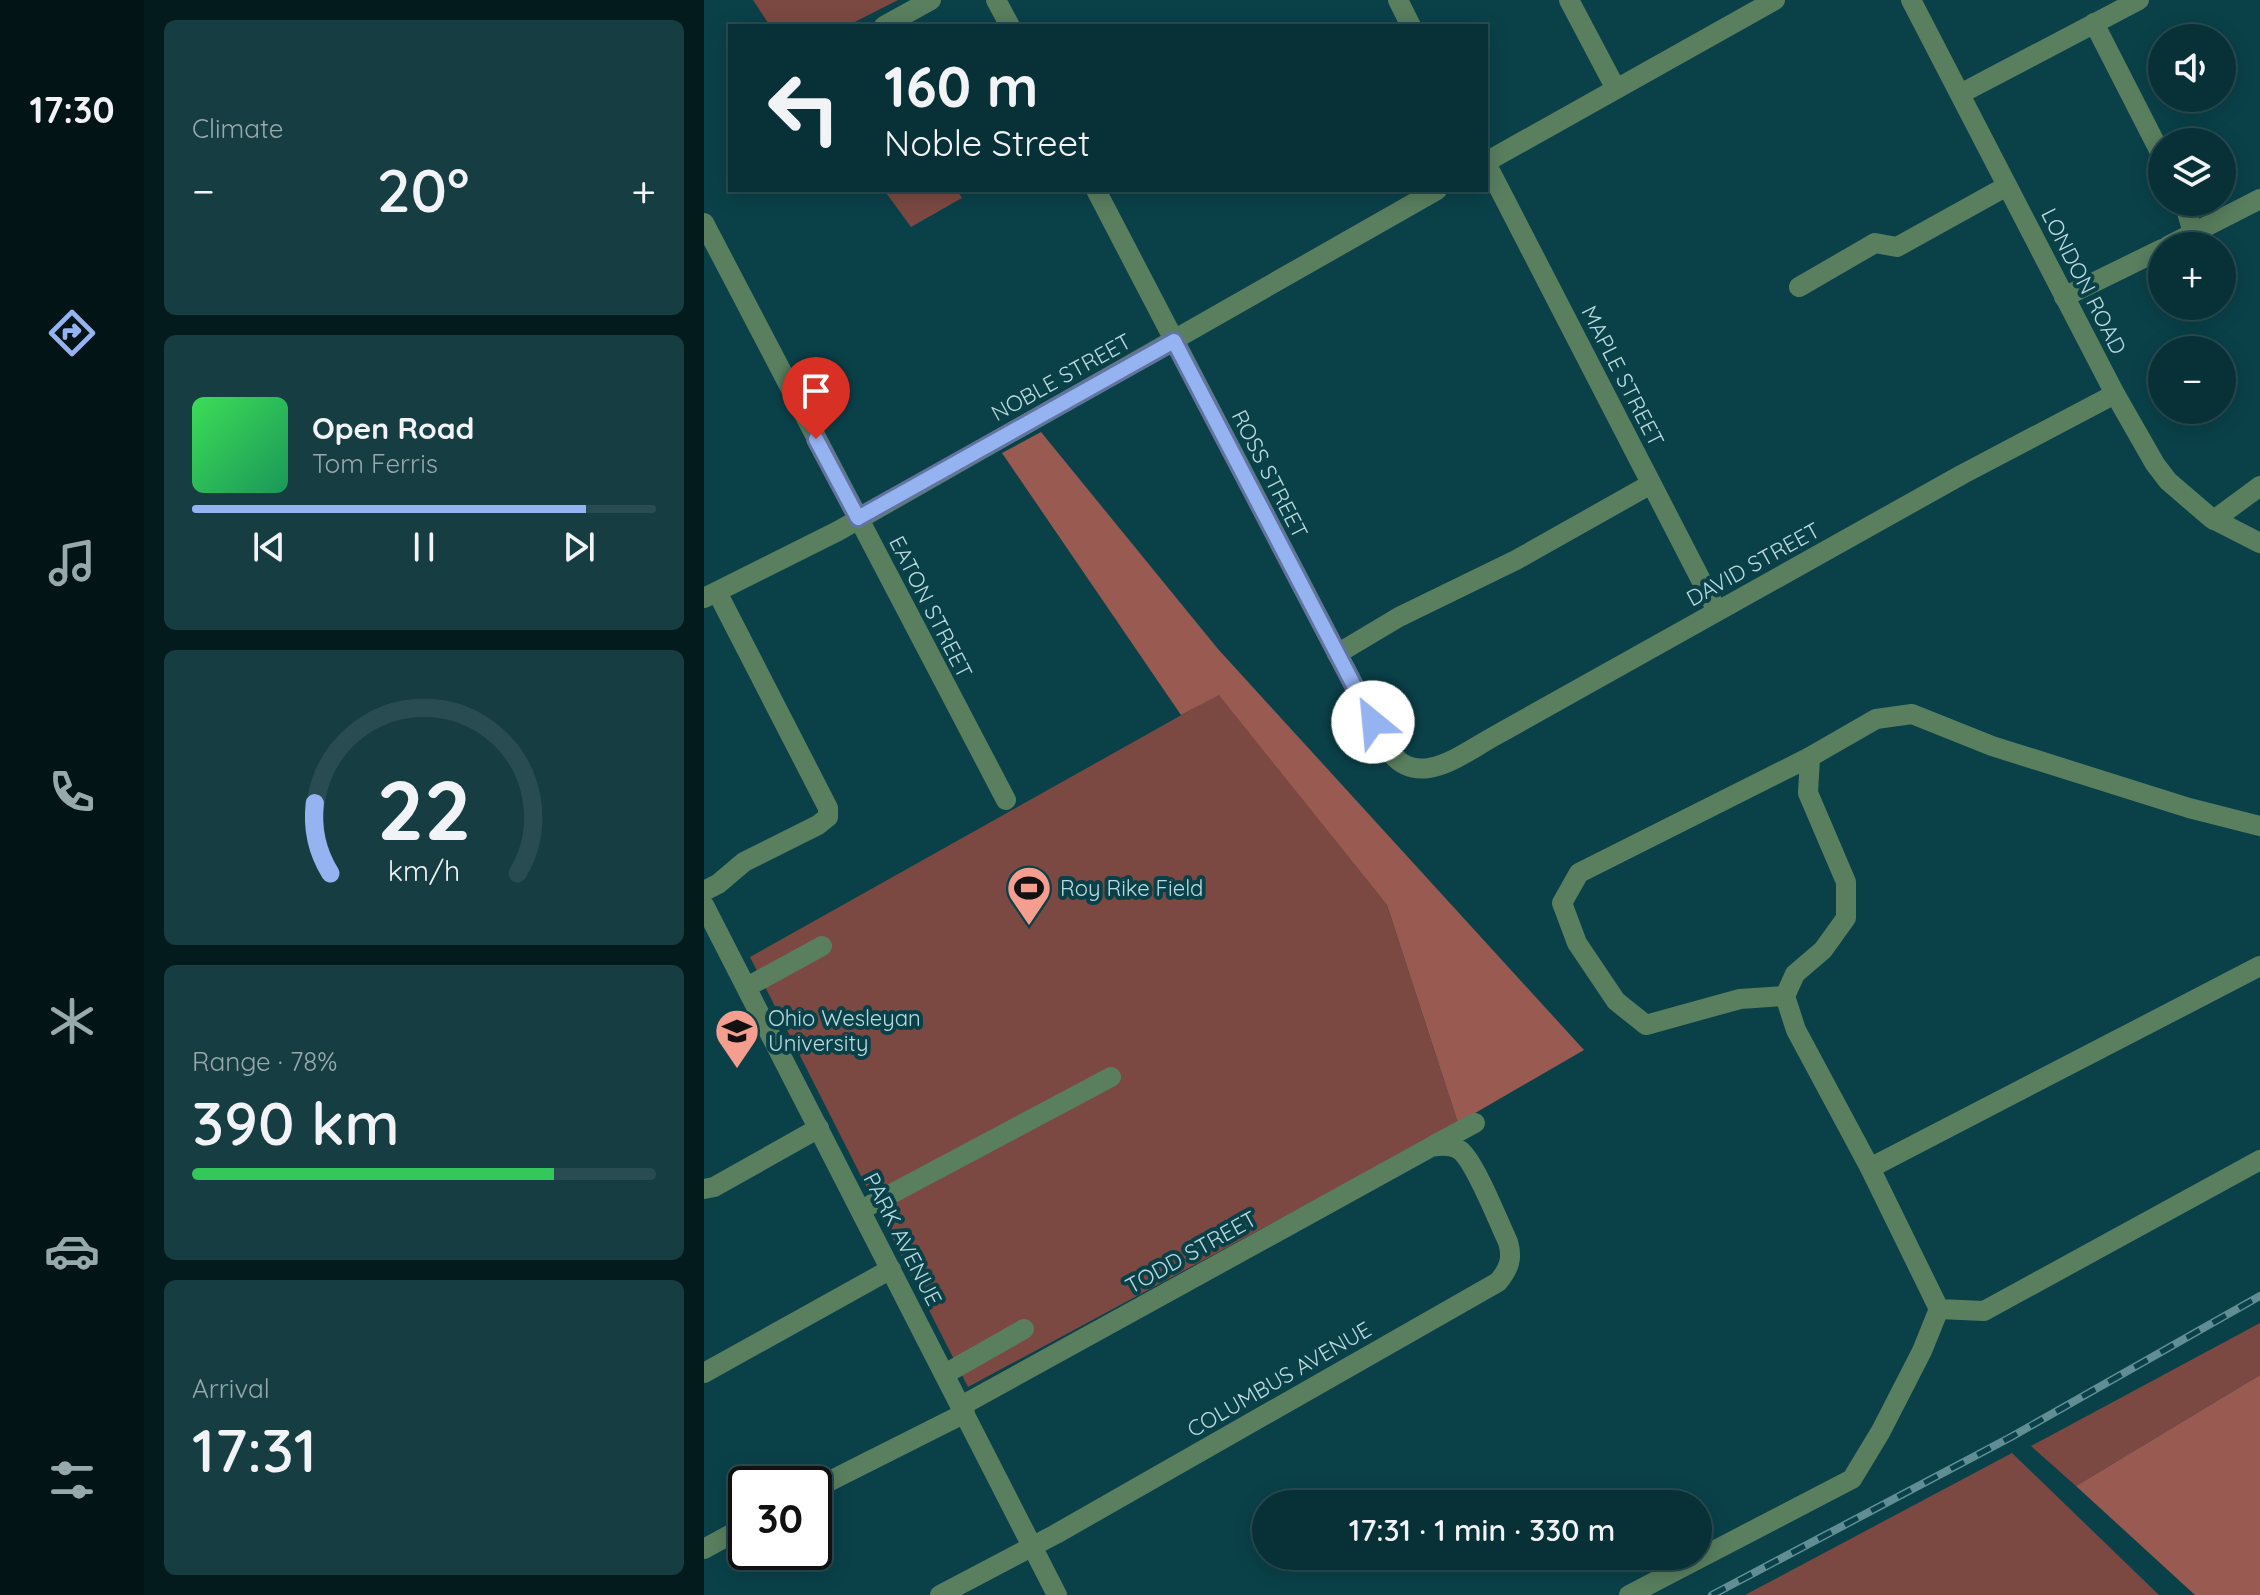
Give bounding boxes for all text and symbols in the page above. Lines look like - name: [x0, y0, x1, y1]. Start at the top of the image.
- map controls: [2148, 24, 2236, 424]
- button: sound: [2148, 24, 2236, 112]
- text: 160 m: [884, 51, 1038, 121]
- icon: left: [752, 56, 856, 160]
- text: 17:30: [29, 87, 115, 132]
- text: Climate: [192, 112, 283, 145]
- text: Noble Street: [884, 120, 1090, 165]
- button: layers: [2148, 128, 2236, 216]
- text: 20°: [377, 152, 469, 227]
- text: −: [192, 163, 215, 218]
- text: +: [631, 163, 656, 218]
- street label: LONDON ROAD: [2035, 203, 2133, 359]
- button: +: [2148, 232, 2236, 320]
- street label: MAPLE STREET: [1575, 301, 1671, 451]
- icon: directions: [44, 305, 100, 361]
- street label: NOBLE STREET: [986, 327, 1136, 427]
- button: −: [2148, 336, 2236, 424]
- pin: [782, 357, 850, 439]
- icon: arrive: [794, 369, 838, 413]
- street label: ROSS STREET: [1226, 405, 1314, 543]
- text: Open Road: [312, 409, 474, 447]
- text: Tom Ferris: [312, 447, 438, 480]
- street label: DAVID STREET: [1681, 516, 1825, 612]
- icon: previous: [247, 525, 291, 569]
- icon: pause: [402, 525, 446, 569]
- icon: next: [557, 525, 601, 569]
- street label: EATON STREET: [883, 531, 979, 683]
- icon: music: [44, 535, 100, 591]
- position arrow: [1331, 680, 1415, 764]
- text: 22: [377, 756, 471, 860]
- icon: phone: [44, 764, 100, 820]
- text: km/h: [388, 852, 460, 888]
- sports icon: Roy Rike Field: [1005, 864, 1053, 927]
- place label: Roy Rike Field: [1060, 874, 1203, 902]
- icon: climate: [44, 993, 100, 1049]
- place label: Ohio Wesleyan University: [768, 1004, 921, 1057]
- school or university icon: Ohio Wesleyan University: [713, 1007, 761, 1070]
- text: Range · 78%: [192, 1045, 338, 1078]
- text: 390 km: [192, 1085, 400, 1160]
- street label: PARK AVENUE: [857, 1168, 949, 1310]
- street label: TODD STREET: [1120, 1204, 1262, 1300]
- icon: car: [44, 1223, 100, 1279]
- street label: COLUMBUS AVENUE: [1182, 1315, 1376, 1443]
- text: Arrival: [192, 1372, 270, 1405]
- text: 17:31: [192, 1412, 317, 1487]
- icon: filters: [44, 1452, 100, 1508]
- speed limit sign: 30: [728, 1466, 832, 1570]
- text: 17:31 · 1 min · 330 m: [1349, 1511, 1615, 1549]

